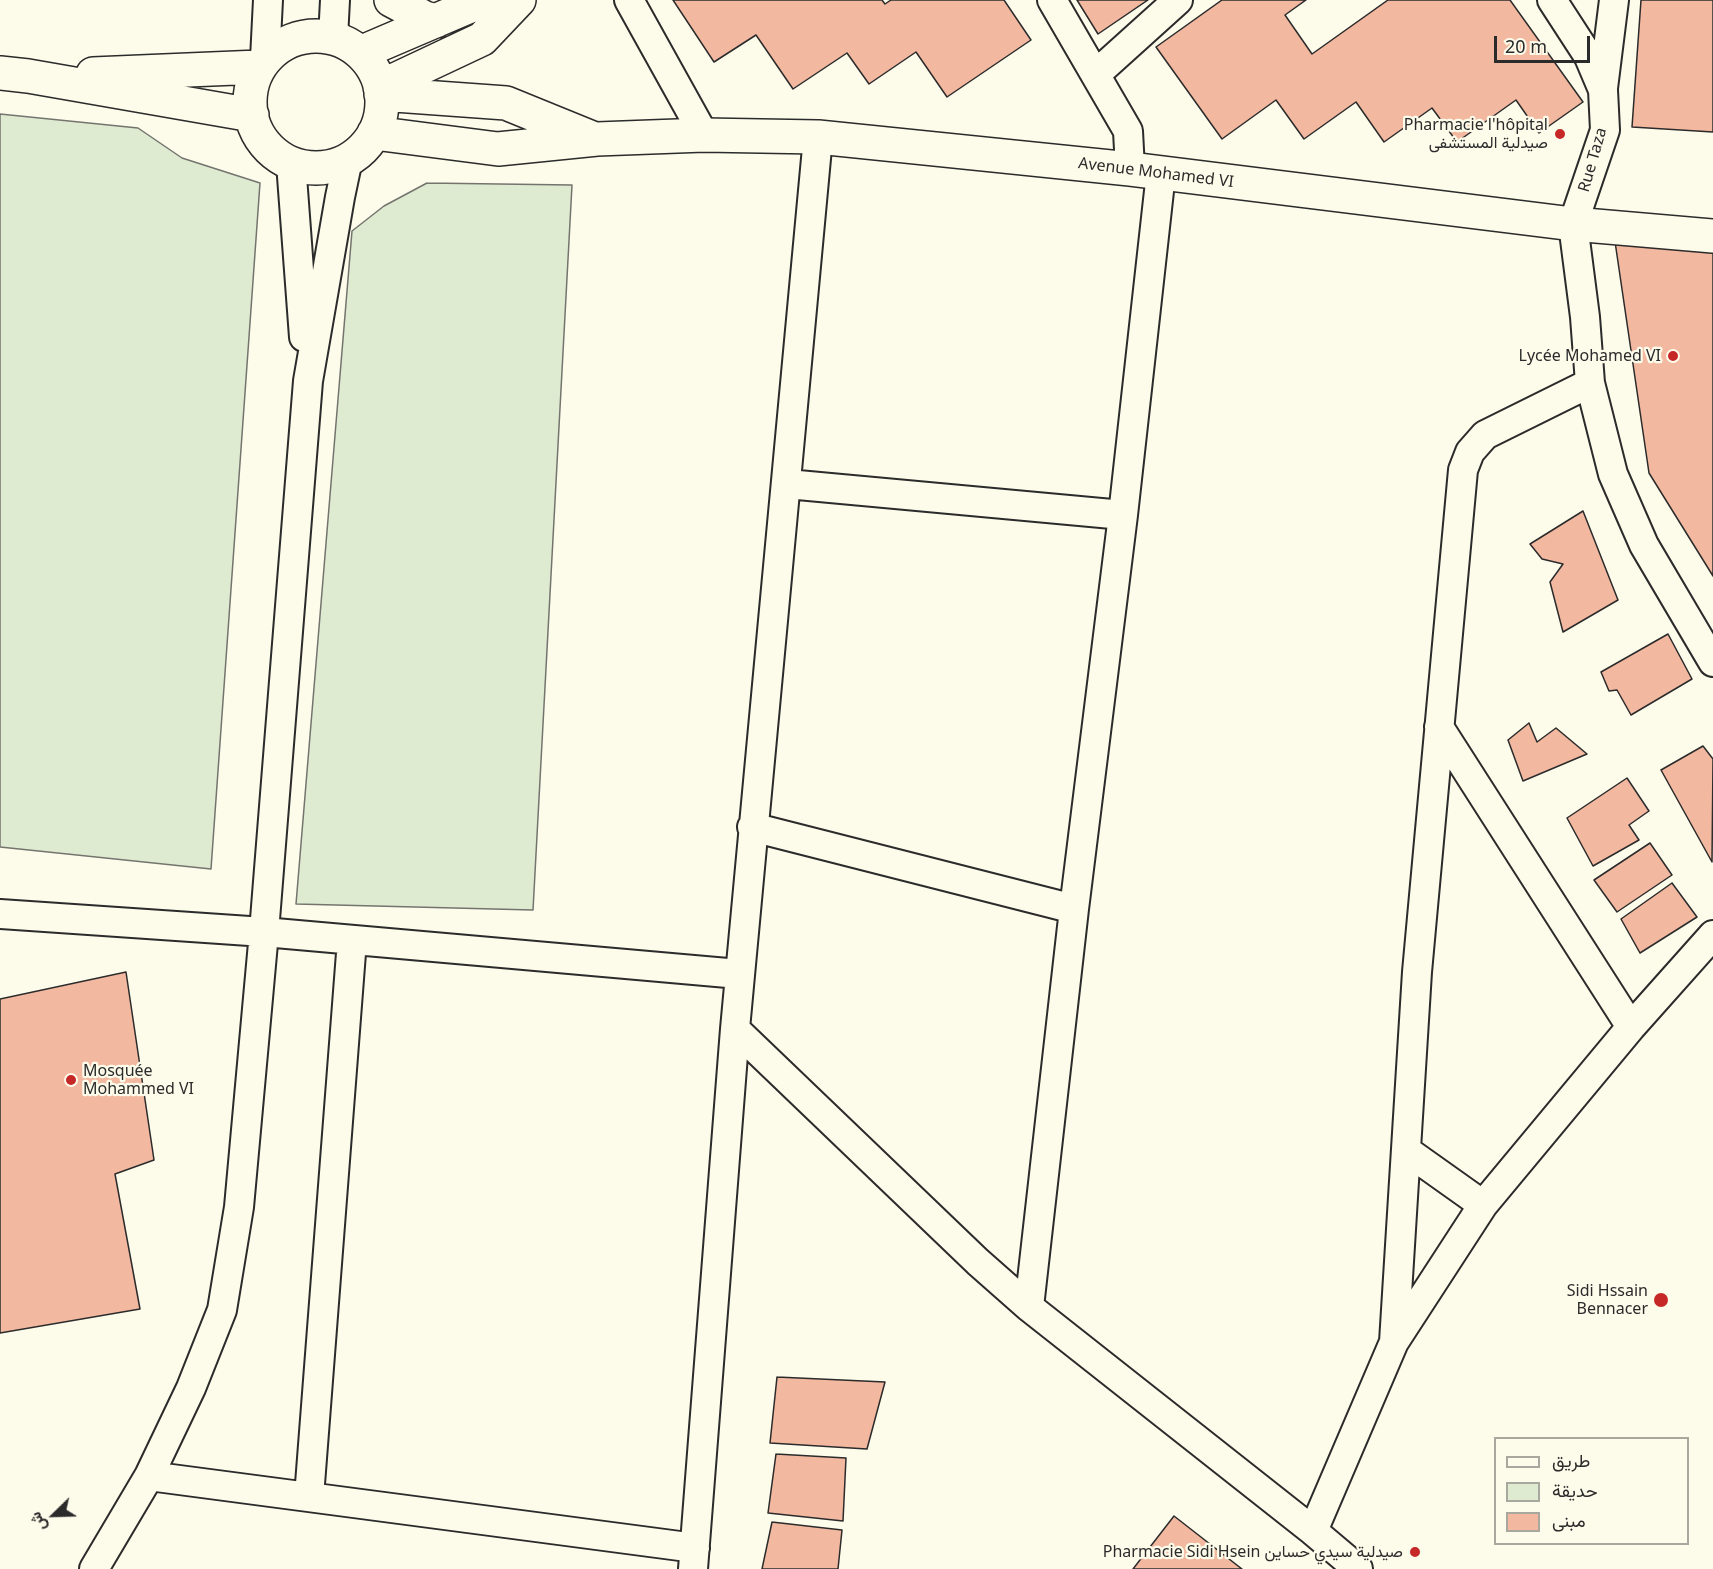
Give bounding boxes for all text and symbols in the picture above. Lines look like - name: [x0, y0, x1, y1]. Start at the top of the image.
- scale bar: [1497, 24, 1593, 62]
- text: 20 m: [1505, 34, 1547, 58]
- place label: Pharmacie l'hôpital صيدلية المستشفى: [1404, 115, 1548, 153]
- street label: Rue Taza: [1575, 126, 1611, 194]
- marker: Pharmacie l'hôpital صيدلية المستشفى: [1553, 127, 1567, 141]
- street label: Avenue Mohamed VI: [1077, 154, 1235, 192]
- place label: Lycée Mohamed VI: [1519, 346, 1661, 366]
- marker: Lycée Mohamed VI: [1666, 349, 1680, 363]
- place label: Mosquée Mohammed VI: [83, 1061, 194, 1099]
- marker: Mosquée Mohammed VI: [64, 1073, 78, 1087]
- place label: Sidi Hssain Bennacer: [1567, 1281, 1648, 1319]
- marker: Sidi Hssain Bennacer: [1652, 1291, 1670, 1309]
- legend: [1494, 1437, 1689, 1545]
- text: طريق: [1552, 1448, 1590, 1472]
- text: حديقة: [1552, 1478, 1598, 1502]
- north arrow: [24, 1485, 84, 1545]
- text: مبنى: [1552, 1508, 1586, 1532]
- text: ش: [24, 1509, 51, 1535]
- place label: Pharmacie Sidi Hsein صيدلية سيدي حساين: [1103, 1542, 1403, 1562]
- marker: Pharmacie Sidi Hsein صيدلية سيدي حساين: [1408, 1545, 1422, 1559]

